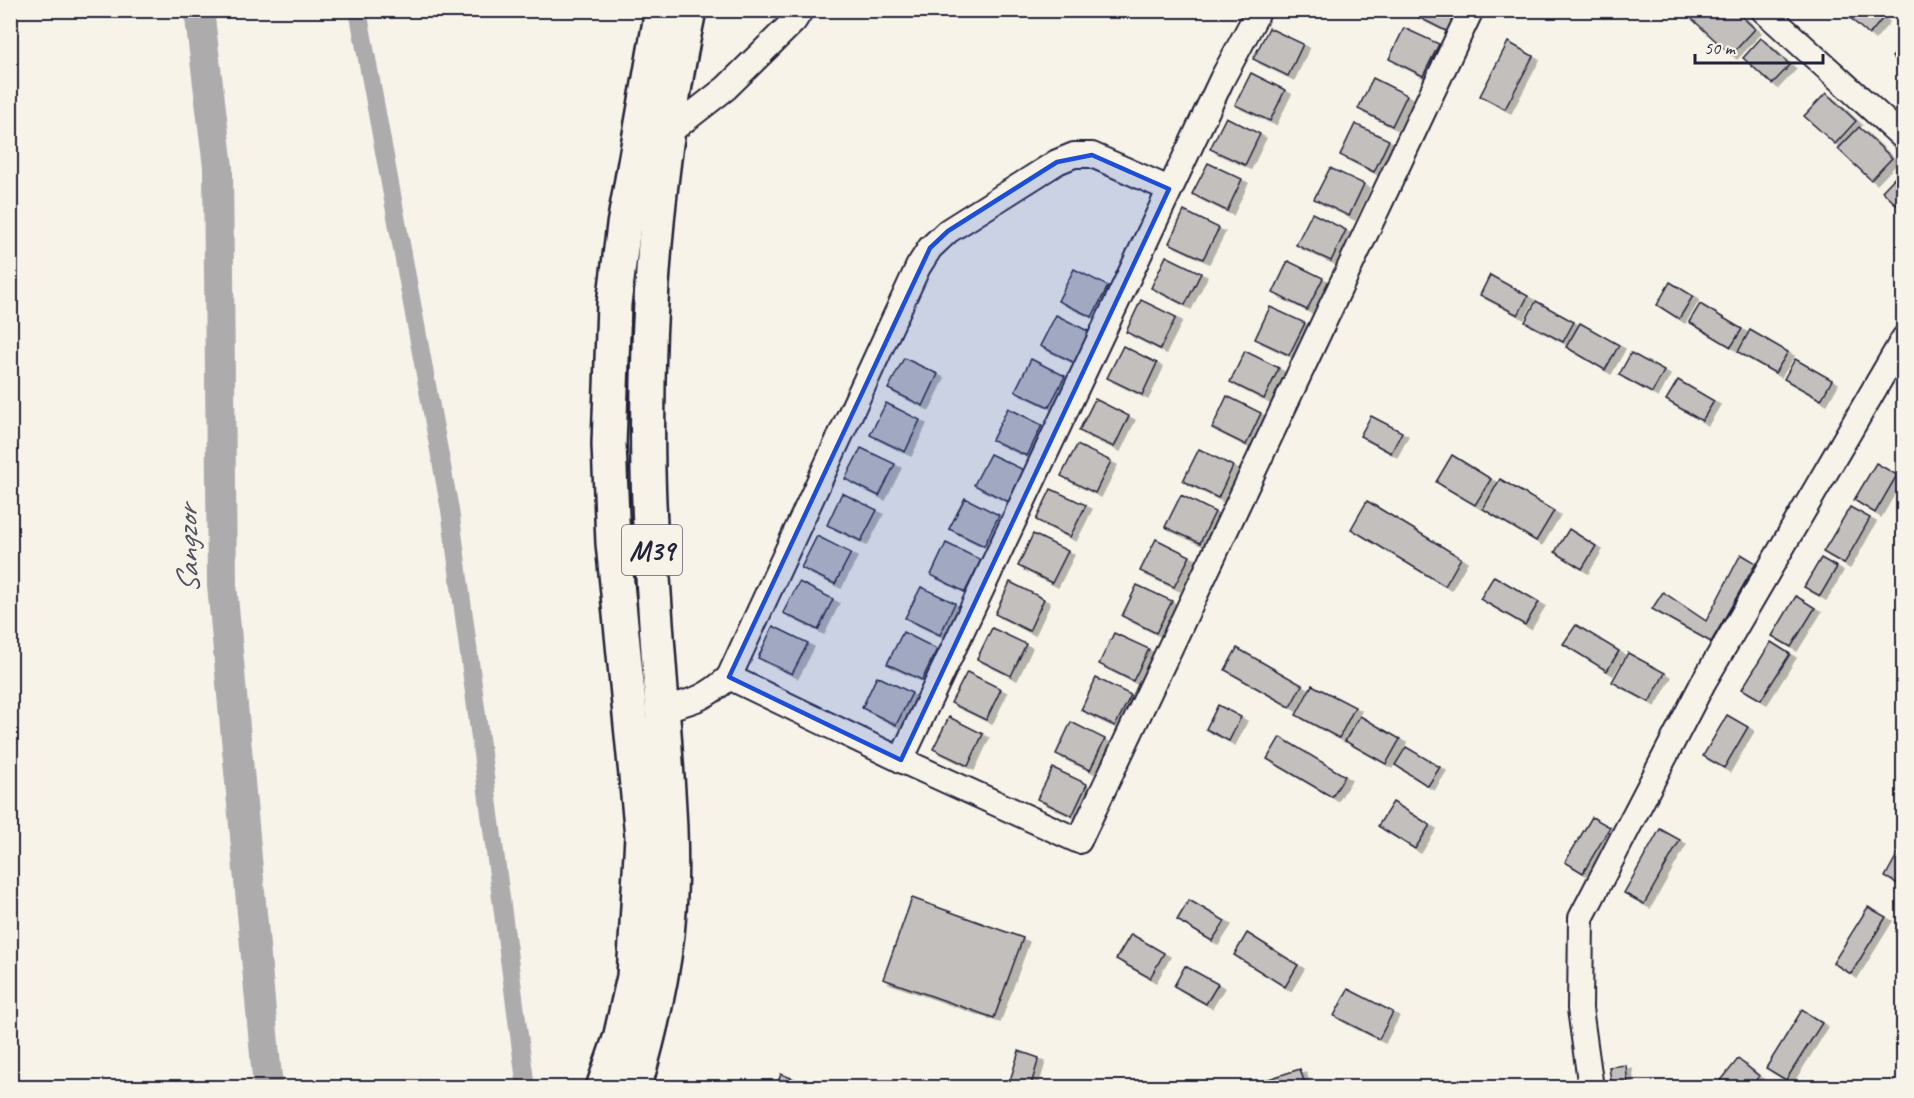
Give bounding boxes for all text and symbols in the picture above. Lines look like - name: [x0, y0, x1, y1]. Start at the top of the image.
- scale bar: [1695, 27, 1822, 65]
- text: 50 m: [1704, 37, 1737, 59]
- water label: Sangzor: [166, 500, 209, 594]
- road number: M39: [622, 525, 682, 575]

